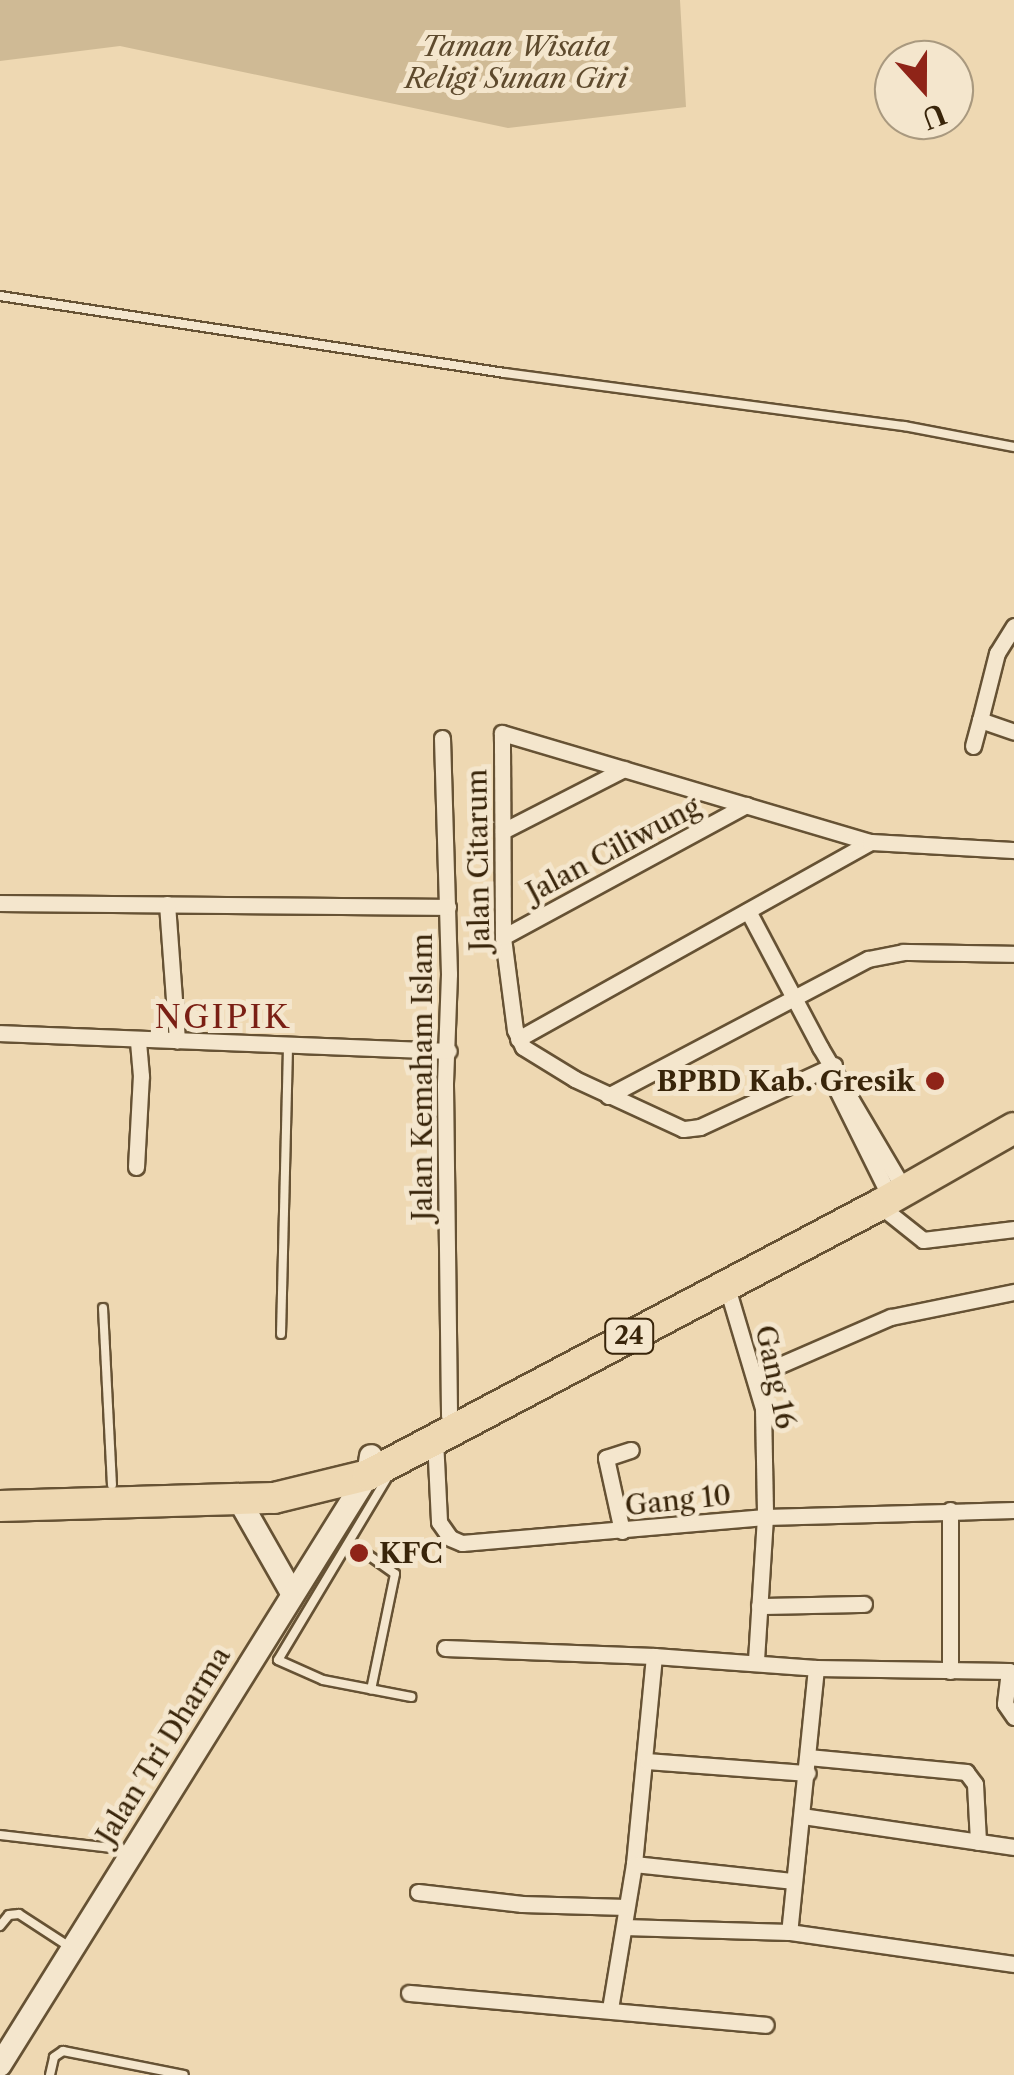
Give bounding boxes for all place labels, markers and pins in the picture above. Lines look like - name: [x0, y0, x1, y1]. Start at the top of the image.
- place label: BPBD Kab. Gresik: [656, 1064, 915, 1098]
- marker: BPBD Kab. Gresik: [924, 1070, 946, 1092]
- place label: KFC: [379, 1536, 443, 1570]
- marker: KFC: [348, 1542, 370, 1564]

